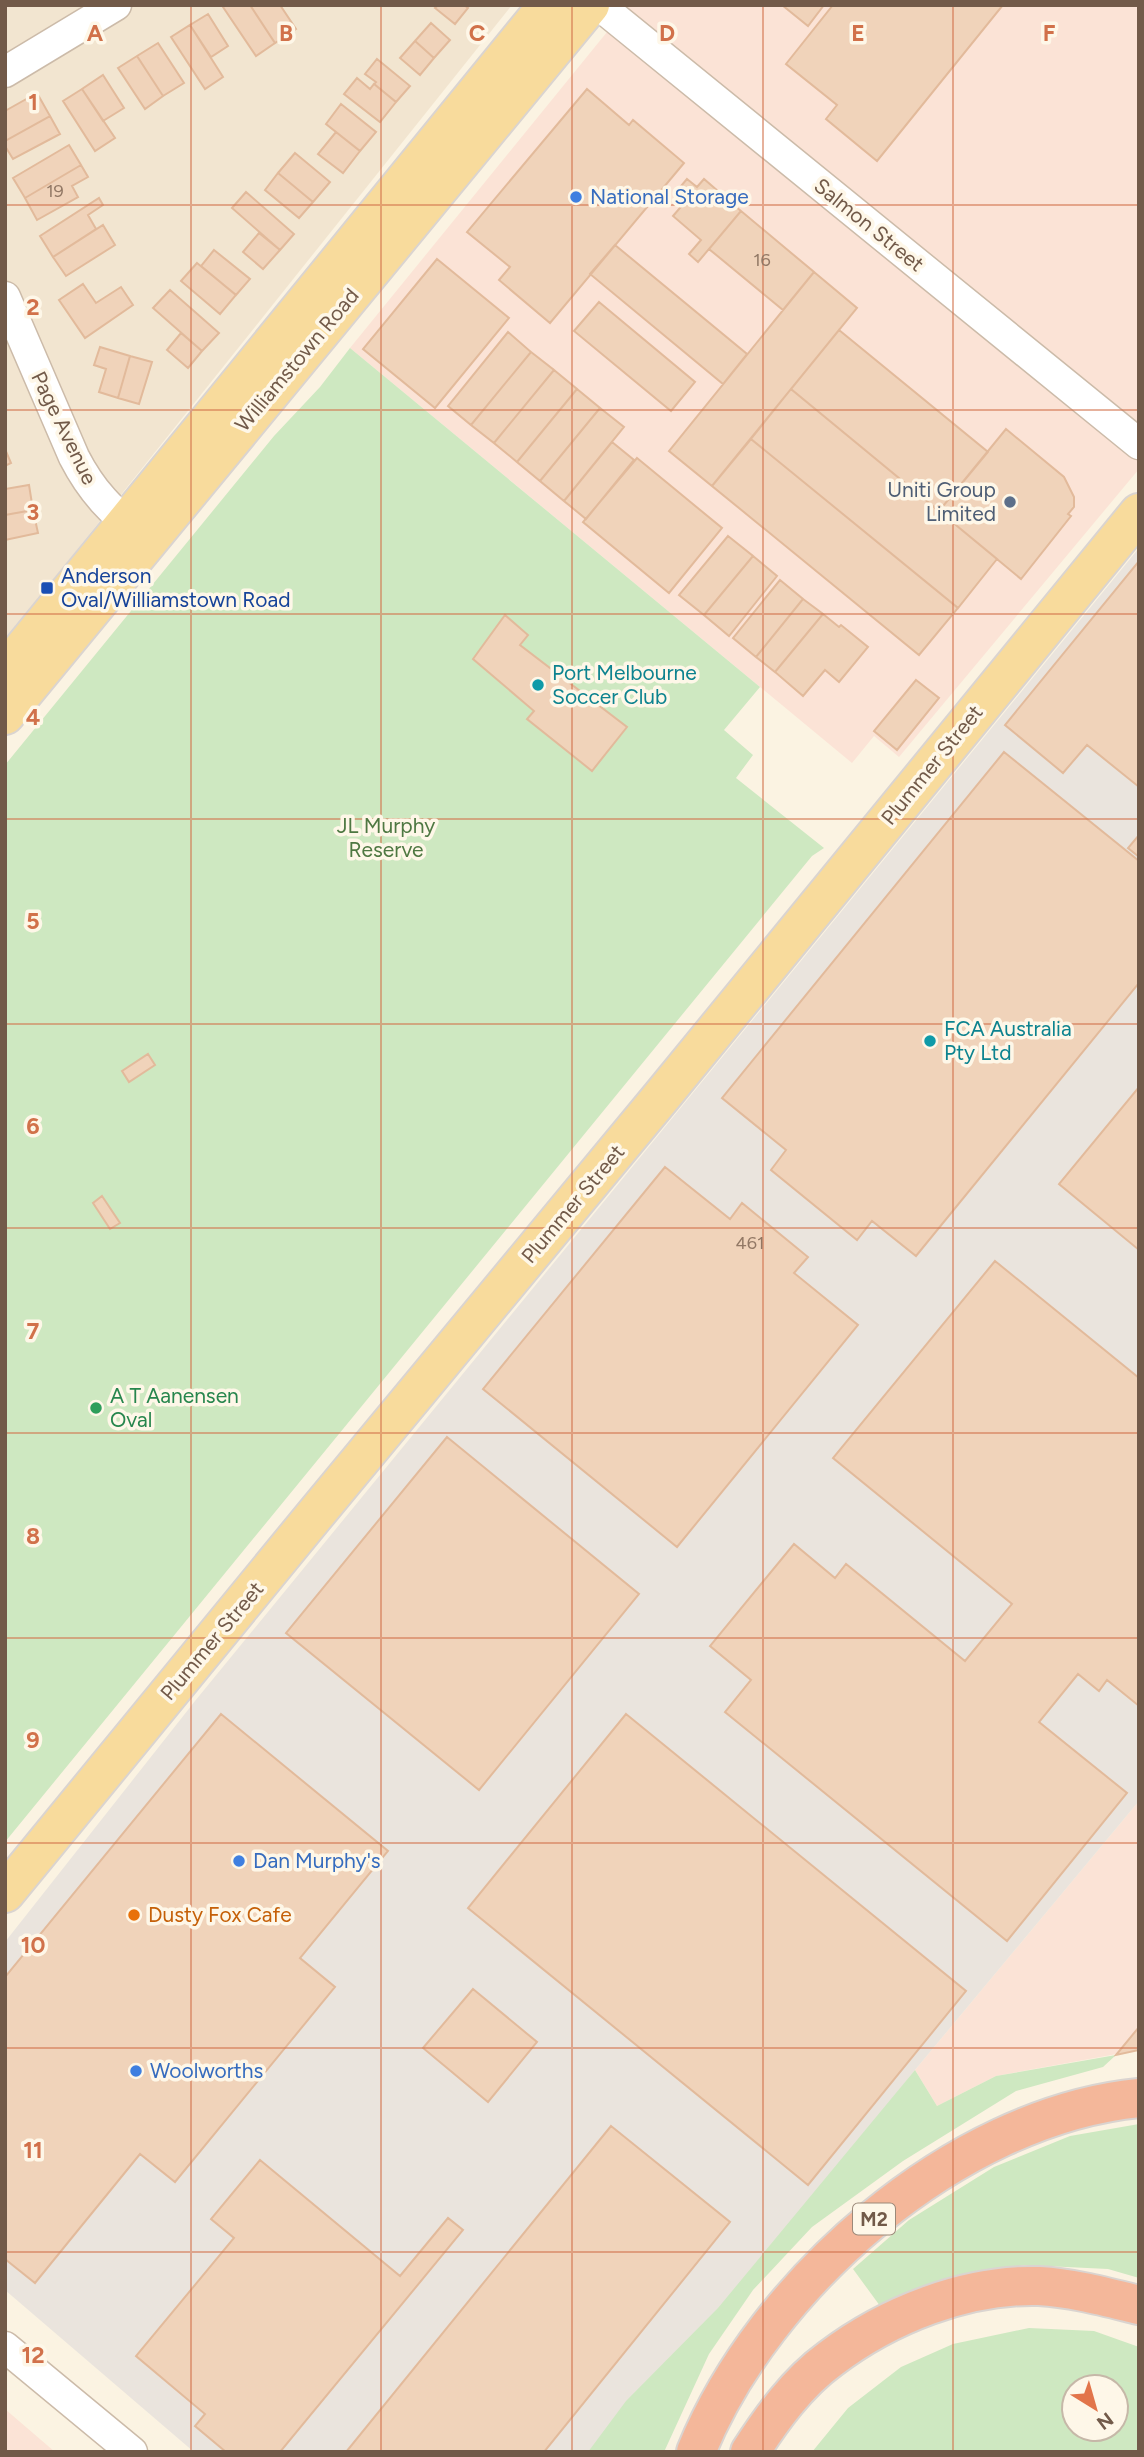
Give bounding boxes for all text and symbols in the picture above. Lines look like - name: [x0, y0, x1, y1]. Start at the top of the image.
- text: A: [87, 19, 104, 47]
- text: B: [279, 19, 293, 47]
- text: C: [469, 19, 486, 47]
- text: D: [659, 19, 675, 47]
- text: E: [851, 19, 865, 47]
- text: F: [1043, 19, 1056, 47]
- text: 1: [28, 88, 38, 116]
- street label: Salmon Street: [809, 173, 929, 277]
- house number: 19: [46, 180, 64, 202]
- place label: National Storage: [590, 184, 749, 209]
- marker: National Storage: [568, 189, 584, 205]
- house number: 16: [753, 249, 771, 271]
- street label: Williamstown Road: [230, 283, 364, 436]
- text: 2: [26, 293, 40, 321]
- street label: Page Avenue: [26, 367, 103, 488]
- place label: Uniti Group Limited: [887, 477, 996, 526]
- marker: Uniti Group Limited: [1002, 494, 1018, 510]
- text: 3: [27, 498, 39, 526]
- place label: Anderson Oval/Williamstown Road: [61, 563, 290, 612]
- marker: Anderson Oval/Williamstown Road: [39, 580, 55, 596]
- place label: Port Melbourne Soccer Club: [552, 660, 697, 709]
- marker: Port Melbourne Soccer Club: [530, 677, 546, 693]
- street label: Plummer Street: [876, 700, 988, 830]
- text: 4: [26, 703, 40, 731]
- park label: JL Murphy Reserve: [337, 813, 435, 862]
- text: 5: [26, 907, 40, 935]
- place label: FCA Australia Pty Ltd: [944, 1016, 1072, 1065]
- marker: FCA Australia Pty Ltd: [922, 1033, 938, 1049]
- text: 6: [26, 1112, 40, 1140]
- street label: Plummer Street: [516, 1139, 629, 1268]
- house number: 461: [736, 1232, 764, 1254]
- text: 7: [27, 1317, 40, 1345]
- place label: A T Aanensen Oval: [110, 1383, 239, 1432]
- marker: A T Aanensen Oval: [88, 1400, 104, 1416]
- text: 8: [26, 1522, 40, 1550]
- street label: Plummer Street: [155, 1576, 268, 1705]
- text: 9: [26, 1726, 40, 1754]
- place label: Dan Murphy's: [253, 1848, 381, 1873]
- marker: Dan Murphy's: [231, 1853, 247, 1869]
- place label: Dusty Fox Cafe: [148, 1902, 292, 1927]
- marker: Dusty Fox Cafe: [126, 1907, 142, 1923]
- text: 10: [21, 1931, 45, 1959]
- place label: Woolworths: [150, 2058, 263, 2083]
- marker: Woolworths: [128, 2063, 144, 2079]
- text: 11: [23, 2136, 43, 2164]
- road number: M2: [853, 2204, 895, 2234]
- text: 12: [21, 2341, 45, 2369]
- north arrow: [1060, 2373, 1130, 2443]
- text: N: [1092, 2408, 1118, 2435]

